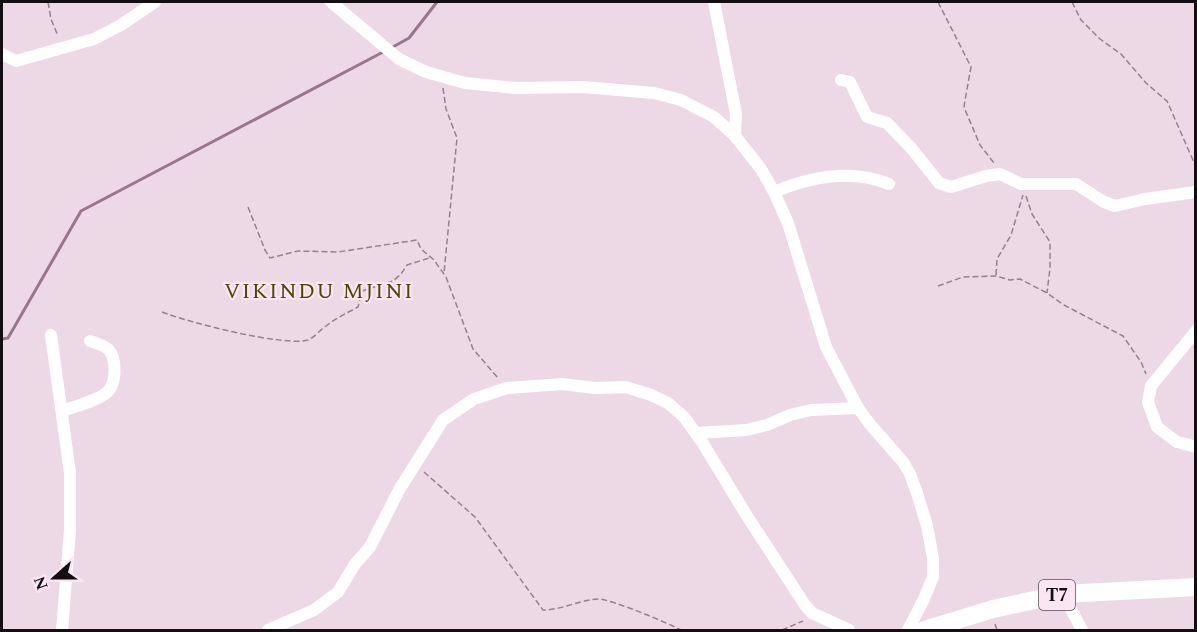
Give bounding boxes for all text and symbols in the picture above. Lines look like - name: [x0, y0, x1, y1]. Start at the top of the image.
- district label: VIKINDU MJINI: [224, 275, 414, 308]
- north arrow: [24, 548, 84, 608]
- text: N: [27, 573, 54, 593]
- road number: T7: [1039, 580, 1075, 610]

